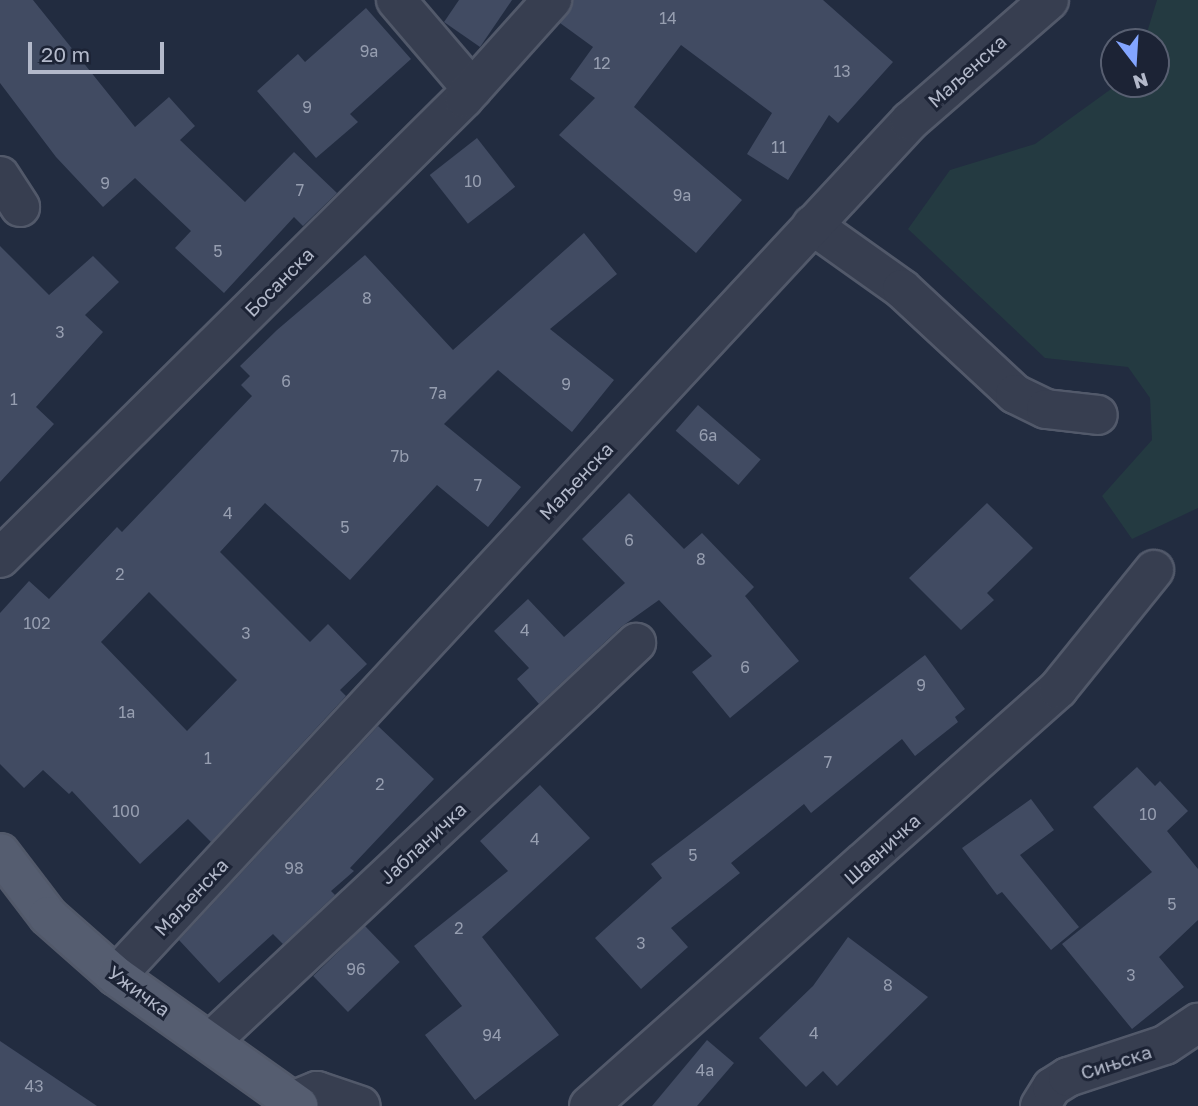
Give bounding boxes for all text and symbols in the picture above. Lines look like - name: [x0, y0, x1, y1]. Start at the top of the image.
- house number: 14: [659, 8, 677, 28]
- scale bar: [32, 28, 168, 72]
- north arrow: [1100, 28, 1170, 98]
- street label: Маљенска: [923, 30, 1011, 112]
- text: 20 m: [41, 41, 90, 67]
- house number: 9a: [360, 41, 378, 61]
- house number: 12: [593, 53, 611, 73]
- house number: 13: [833, 61, 851, 81]
- text: N: [1130, 69, 1151, 95]
- house number: 9: [302, 97, 312, 117]
- house number: 11: [771, 137, 787, 157]
- house number: 10: [464, 171, 482, 191]
- house number: 9: [100, 173, 110, 193]
- house number: 7: [296, 180, 304, 200]
- house number: 9a: [673, 185, 691, 205]
- house number: 5: [213, 241, 223, 261]
- street label: Босанска: [240, 243, 318, 321]
- house number: 8: [362, 288, 372, 308]
- house number: 3: [55, 322, 65, 342]
- house number: 6: [281, 371, 291, 391]
- house number: 9: [561, 374, 571, 394]
- house number: 7a: [429, 383, 447, 403]
- house number: 1: [10, 389, 18, 409]
- house number: 6a: [699, 425, 717, 445]
- street label: Маљенска: [534, 438, 618, 524]
- house number: 7b: [391, 446, 409, 466]
- house number: 7: [474, 475, 482, 495]
- house number: 4: [223, 503, 233, 523]
- house number: 5: [340, 517, 350, 537]
- house number: 6: [624, 530, 634, 550]
- house number: 8: [696, 549, 706, 569]
- house number: 2: [115, 564, 125, 584]
- house number: 102: [24, 613, 50, 633]
- house number: 4: [520, 620, 530, 640]
- house number: 3: [241, 623, 251, 643]
- house number: 6: [740, 657, 750, 677]
- house number: 9: [916, 675, 926, 695]
- house number: 1a: [119, 702, 135, 722]
- house number: 1: [204, 748, 212, 768]
- house number: 7: [824, 752, 832, 772]
- house number: 2: [375, 774, 385, 794]
- street label: Јабланичка: [375, 797, 471, 889]
- house number: 100: [112, 801, 140, 821]
- house number: 10: [1139, 804, 1157, 824]
- street label: Шавничка: [839, 809, 925, 889]
- house number: 4: [530, 829, 540, 849]
- house number: 5: [688, 845, 698, 865]
- street label: Маљенска: [149, 854, 233, 940]
- house number: 98: [284, 858, 304, 878]
- house number: 5: [1167, 894, 1177, 914]
- house number: 2: [454, 918, 464, 938]
- house number: 3: [636, 933, 646, 953]
- house number: 96: [346, 959, 366, 979]
- street label: Ужичка: [104, 961, 174, 1021]
- house number: 3: [1126, 965, 1136, 985]
- house number: 8: [883, 975, 893, 995]
- house number: 4: [809, 1023, 819, 1043]
- house number: 94: [482, 1025, 502, 1045]
- street label: Сињска: [1078, 1040, 1154, 1084]
- house number: 4a: [696, 1060, 714, 1080]
- house number: 43: [24, 1076, 44, 1096]

